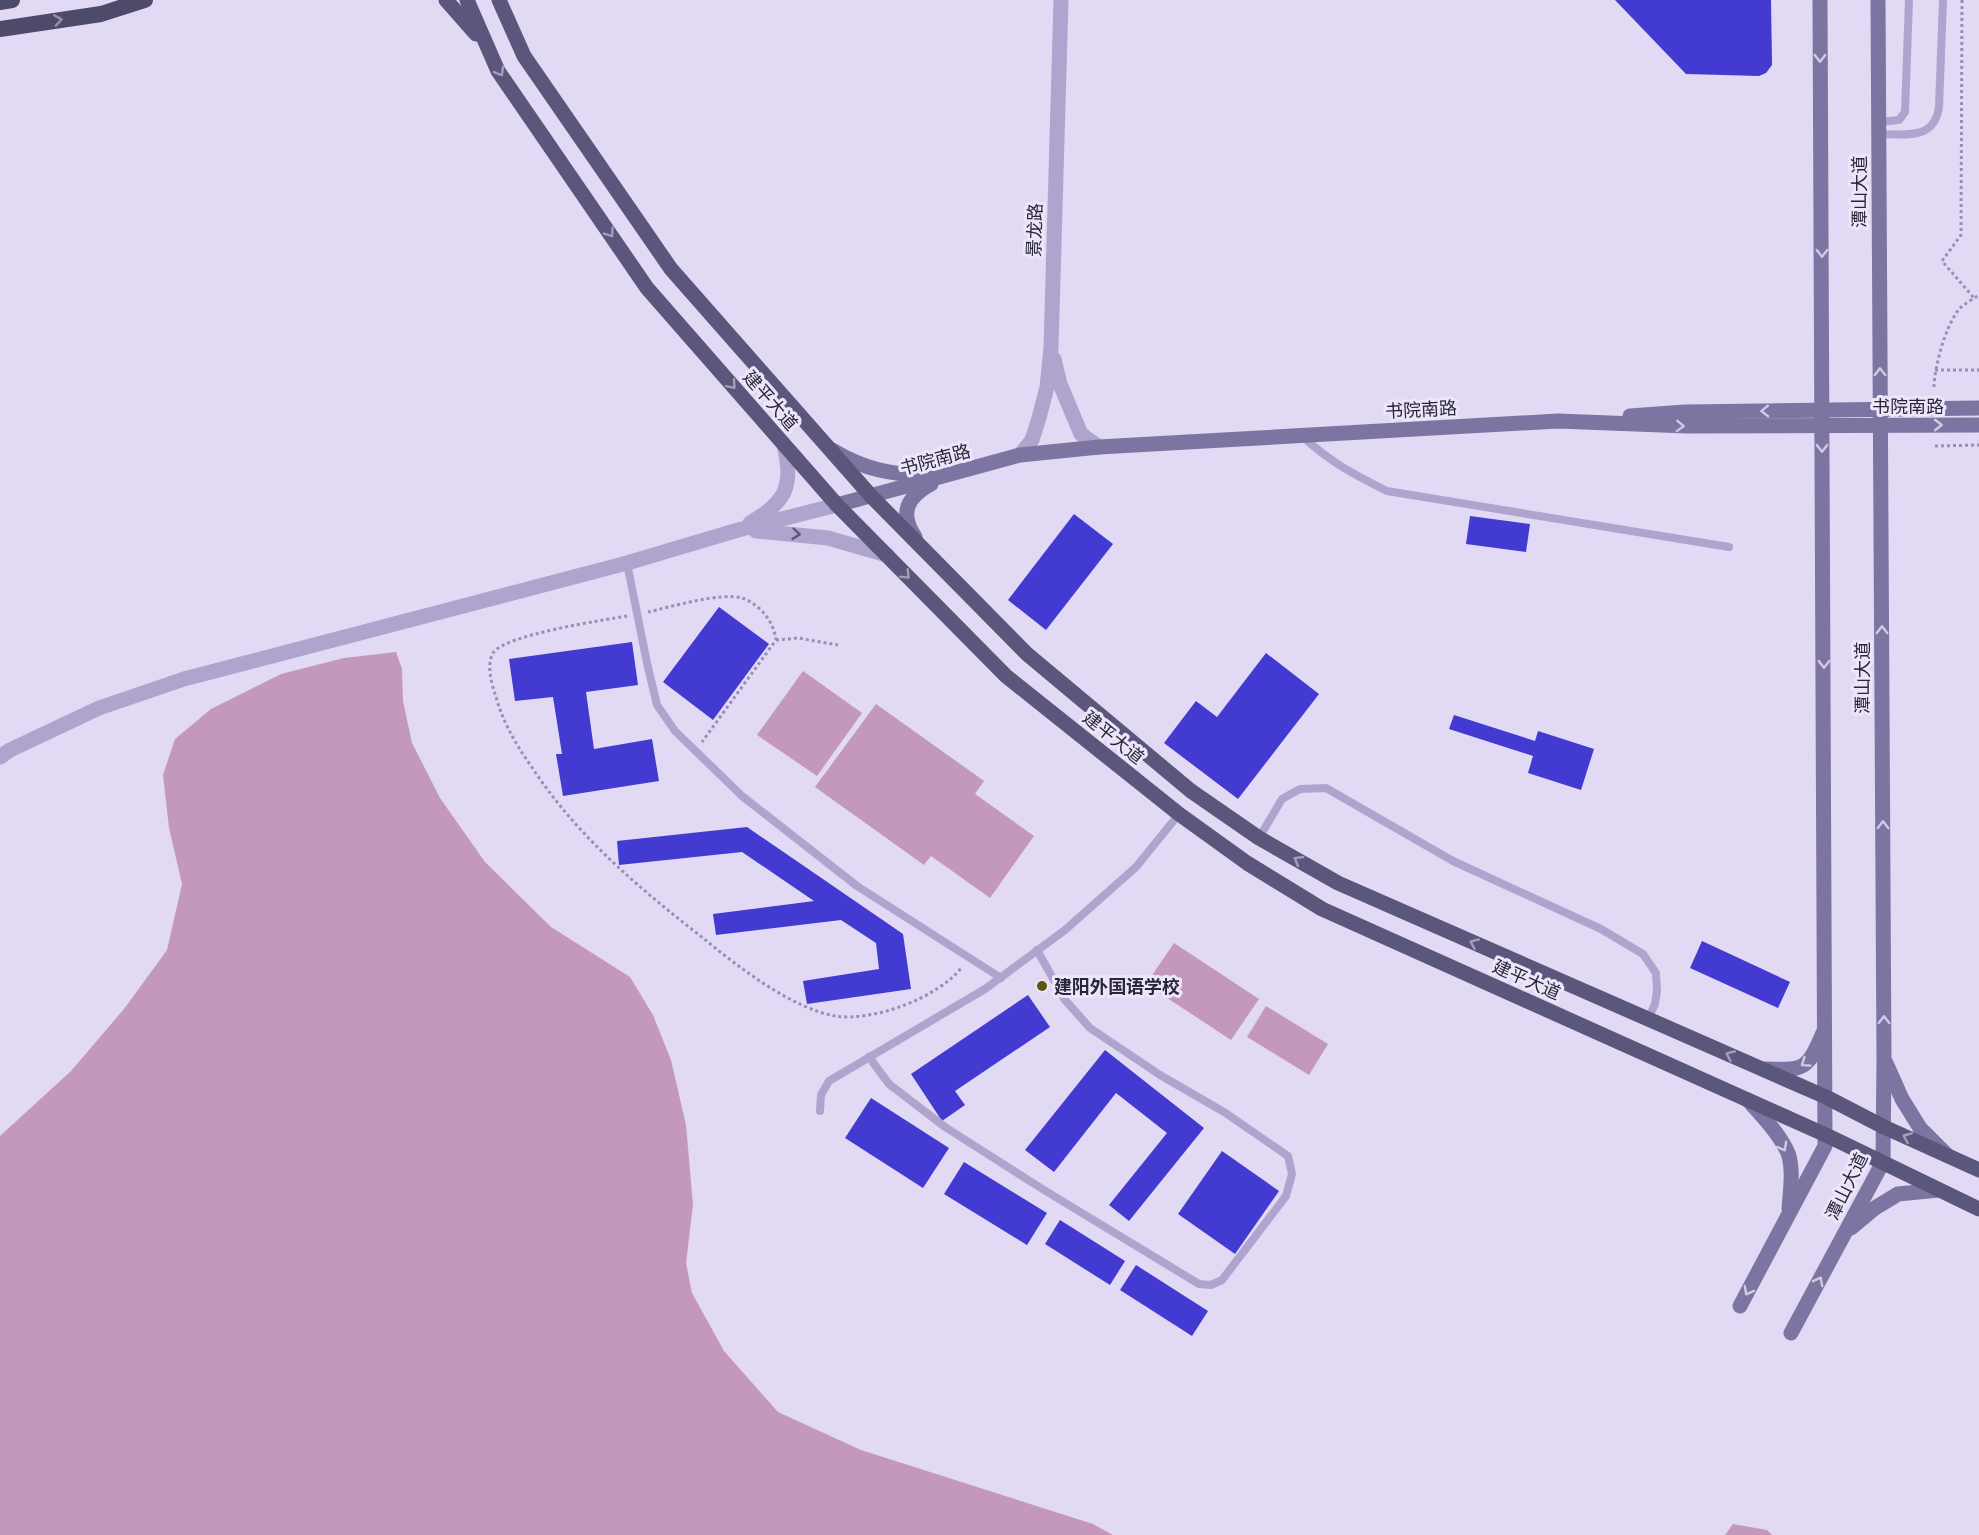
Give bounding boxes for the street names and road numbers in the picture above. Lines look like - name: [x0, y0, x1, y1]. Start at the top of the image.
- street label: 潭山大道: [1847, 156, 1871, 228]
- street label: 景龙路: [1021, 203, 1047, 257]
- street label: 建平大道: [738, 365, 804, 435]
- street label: 书院南路: [1872, 394, 1944, 418]
- street label: 书院南路: [1384, 395, 1458, 423]
- street label: 书院南路: [897, 438, 973, 480]
- street label: 潭山大道: [1850, 642, 1874, 714]
- street label: 建平大道: [1078, 705, 1150, 769]
- street label: 建平大道: [1489, 953, 1565, 1005]
- street label: 潭山大道: [1819, 1148, 1873, 1224]

